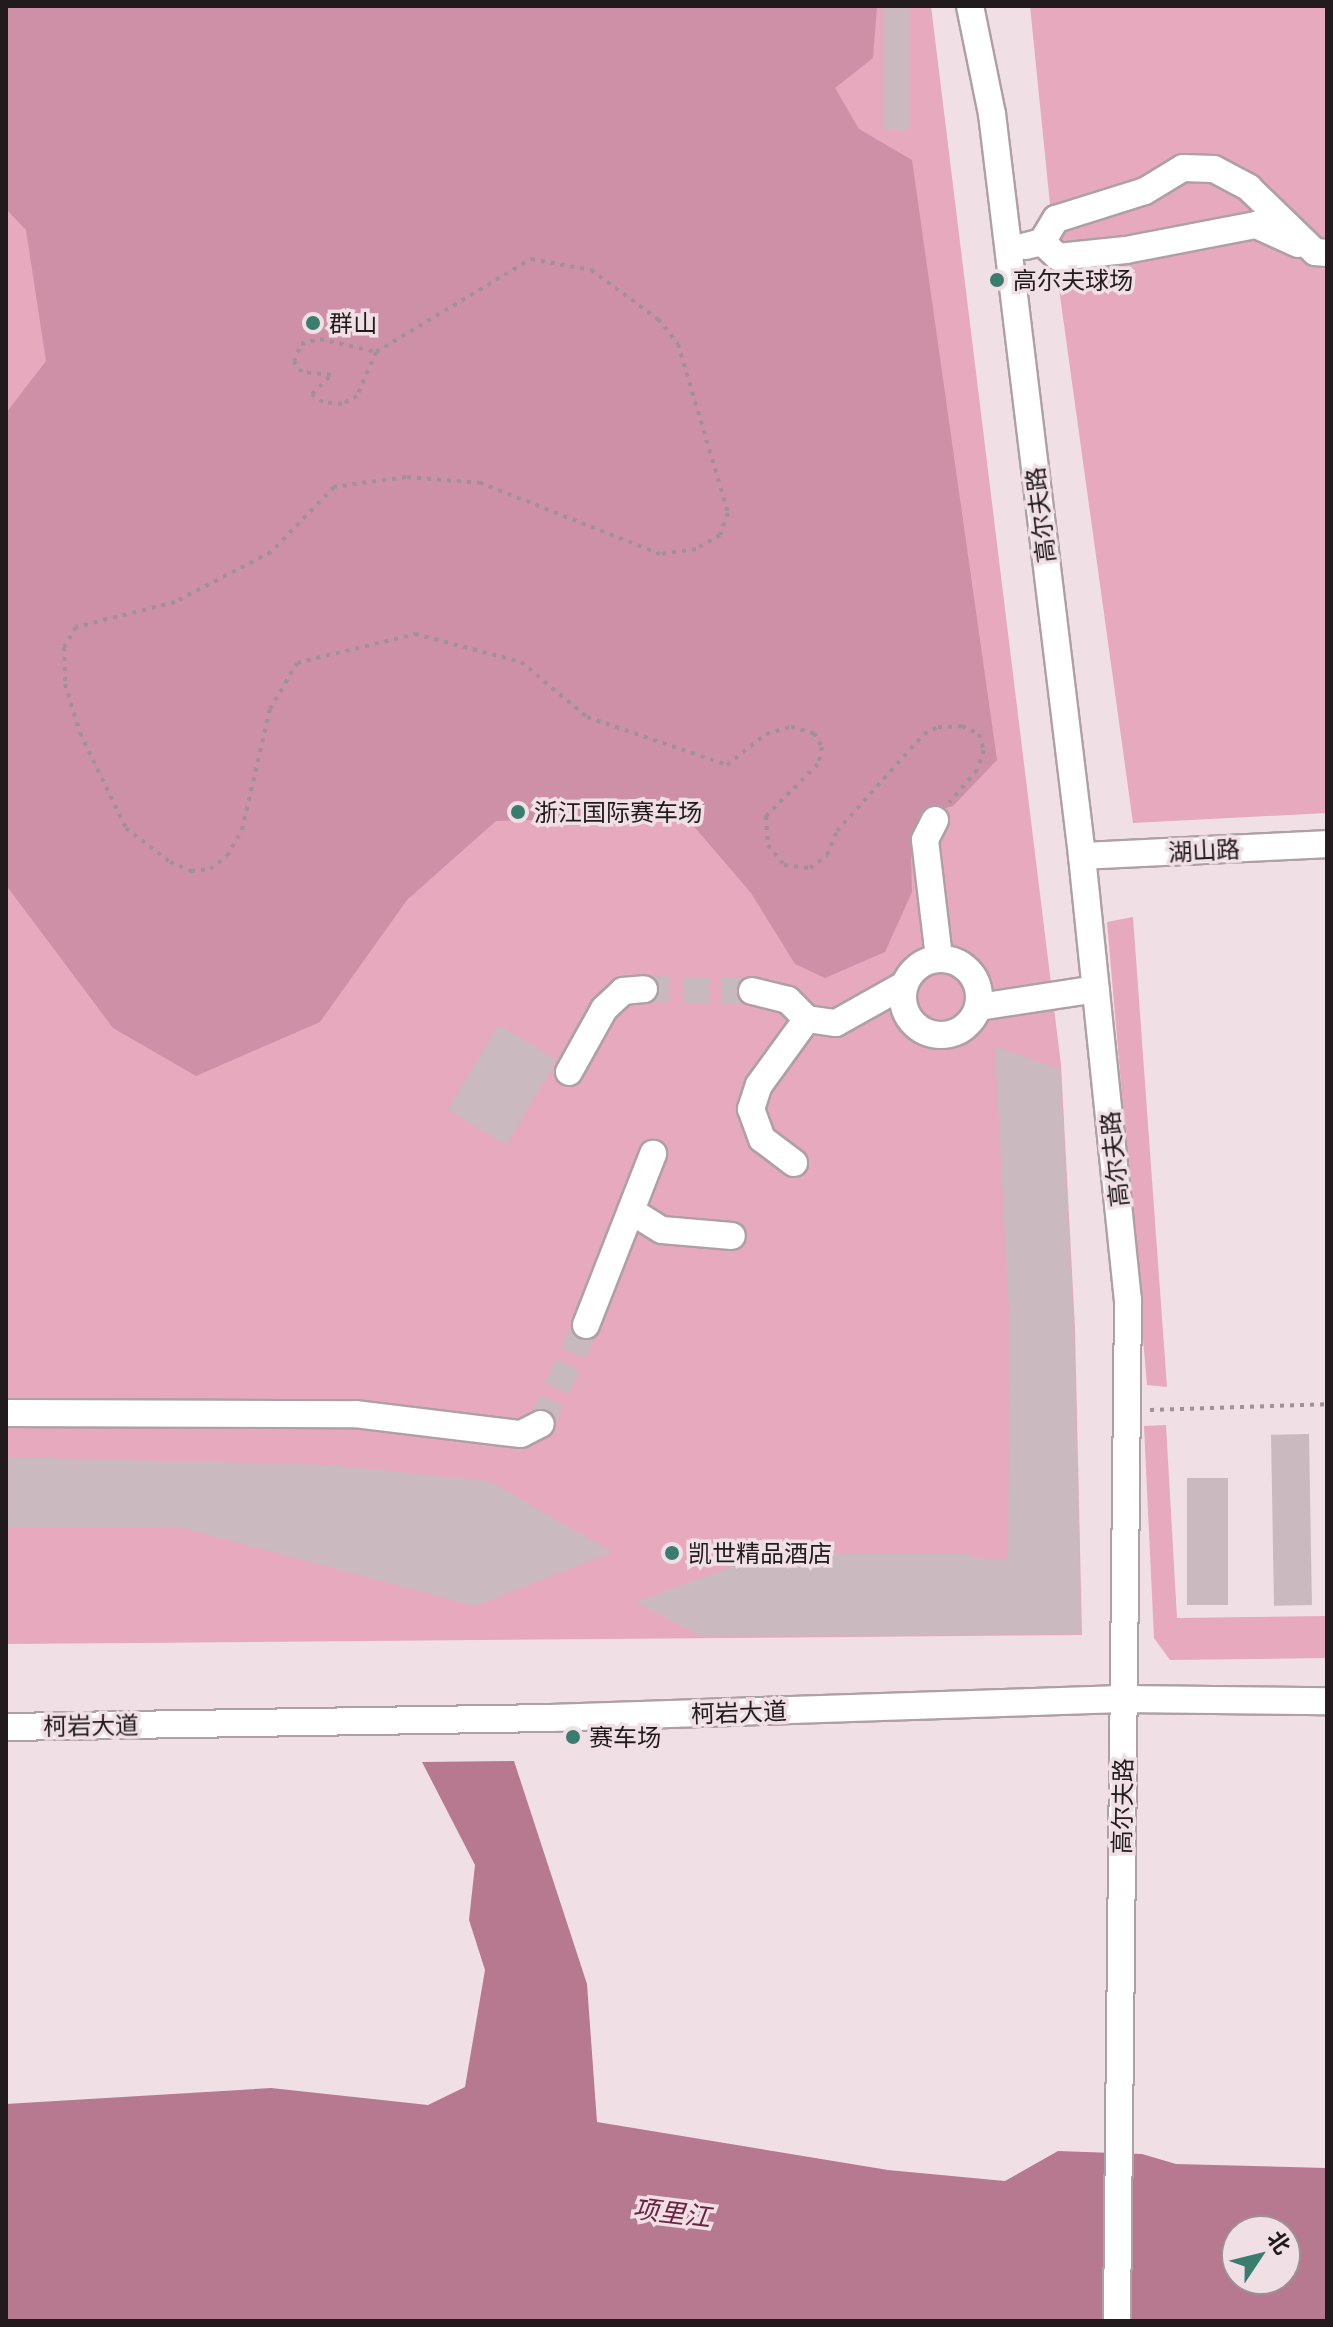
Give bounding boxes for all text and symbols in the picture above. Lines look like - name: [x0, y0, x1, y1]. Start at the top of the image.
- place label: 高尔夫球场: [1013, 266, 1133, 294]
- marker: 高尔夫球场: [988, 271, 1006, 289]
- place label: 群山: [329, 309, 377, 337]
- marker: 群山: [304, 314, 322, 332]
- street label: 高尔夫路: [1020, 466, 1060, 564]
- place label: 浙江国际赛车场: [534, 798, 702, 826]
- marker: 浙江国际赛车场: [509, 803, 527, 821]
- street label: 湖山路: [1167, 834, 1241, 866]
- street label: 高尔夫路: [1095, 1110, 1133, 1208]
- place label: 凯世精品酒店: [688, 1539, 832, 1567]
- marker: 凯世精品酒店: [663, 1544, 681, 1562]
- street label: 柯岩大道: [691, 1696, 787, 1728]
- street label: 柯岩大道: [43, 1710, 139, 1740]
- place label: 赛车场: [589, 1723, 661, 1751]
- marker: 赛车场: [564, 1728, 582, 1746]
- street label: 高尔夫路: [1107, 1758, 1137, 1854]
- water label: 项里江: [631, 2192, 713, 2232]
- north arrow: [1221, 2215, 1301, 2295]
- text: 北: [1262, 2225, 1297, 2259]

